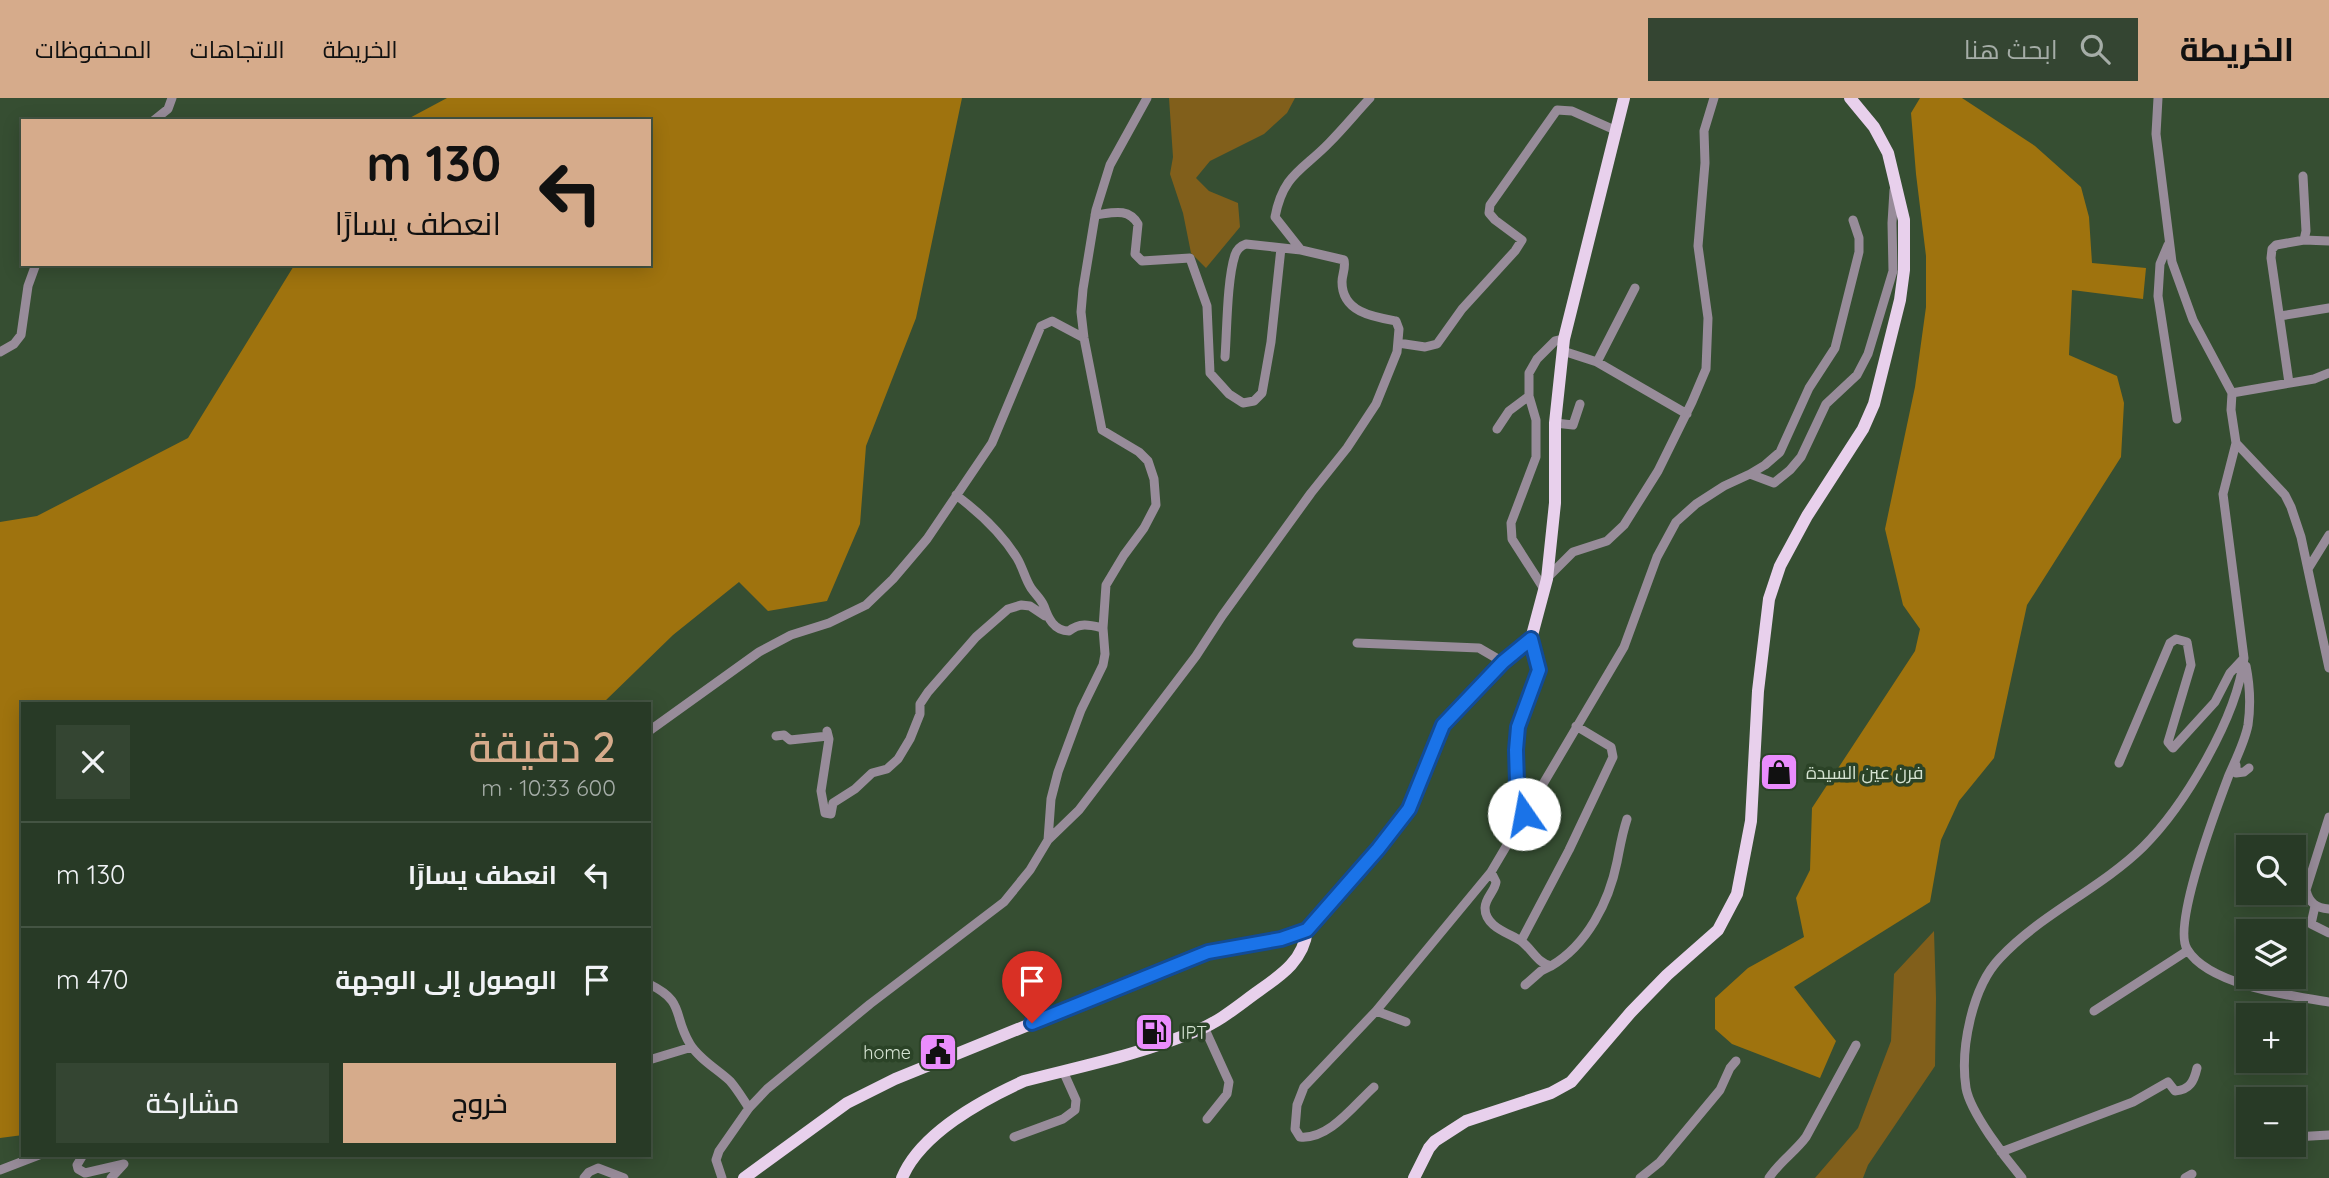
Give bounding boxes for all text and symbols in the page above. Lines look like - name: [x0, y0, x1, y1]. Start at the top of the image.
- search box: [1648, 18, 2138, 81]
- text: الخريطة: [2180, 28, 2294, 69]
- icon: search: [2076, 30, 2114, 68]
- text: ابحث هنا: [1964, 33, 2058, 66]
- text: المحفوظات: [35, 34, 152, 64]
- text: الاتجاهات: [190, 34, 285, 64]
- text: الخريطة: [323, 34, 398, 64]
- text: 130 m: [367, 132, 501, 193]
- icon: left: [525, 147, 616, 238]
- text: انعطف يسارًا: [335, 203, 501, 243]
- text: 2 دقيقة: [469, 720, 616, 773]
- button: close: [56, 725, 130, 799]
- shop icon: فرن عين السيدة: [1758, 751, 1800, 793]
- place label: فرن عين السيدة: [1806, 761, 1923, 784]
- text: 600 m · 10:33: [481, 773, 616, 802]
- position arrow: [1487, 777, 1561, 851]
- map controls: [2236, 835, 2306, 1157]
- button: search: [2236, 835, 2306, 905]
- icon: left: [578, 856, 616, 894]
- text: 130 m: [56, 858, 126, 891]
- text: انعطف يسارًا: [408, 858, 557, 891]
- button: layers: [2236, 919, 2306, 989]
- pin: [1002, 951, 1062, 1023]
- icon: arrive: [578, 961, 616, 999]
- icon: arrive: [1013, 962, 1051, 1000]
- text: 470 m: [56, 963, 129, 996]
- text: الوصول إلى الوجهة: [335, 963, 557, 996]
- button: +: [2236, 1003, 2306, 1073]
- fuel station icon: IPT: [1133, 1011, 1175, 1053]
- place label: IPT: [1181, 1021, 1207, 1044]
- public building icon: home: [917, 1031, 959, 1073]
- place label: home: [863, 1041, 911, 1064]
- button: مشاركة: [56, 1063, 329, 1143]
- button: خروج: [343, 1063, 616, 1143]
- button: −: [2236, 1087, 2306, 1157]

